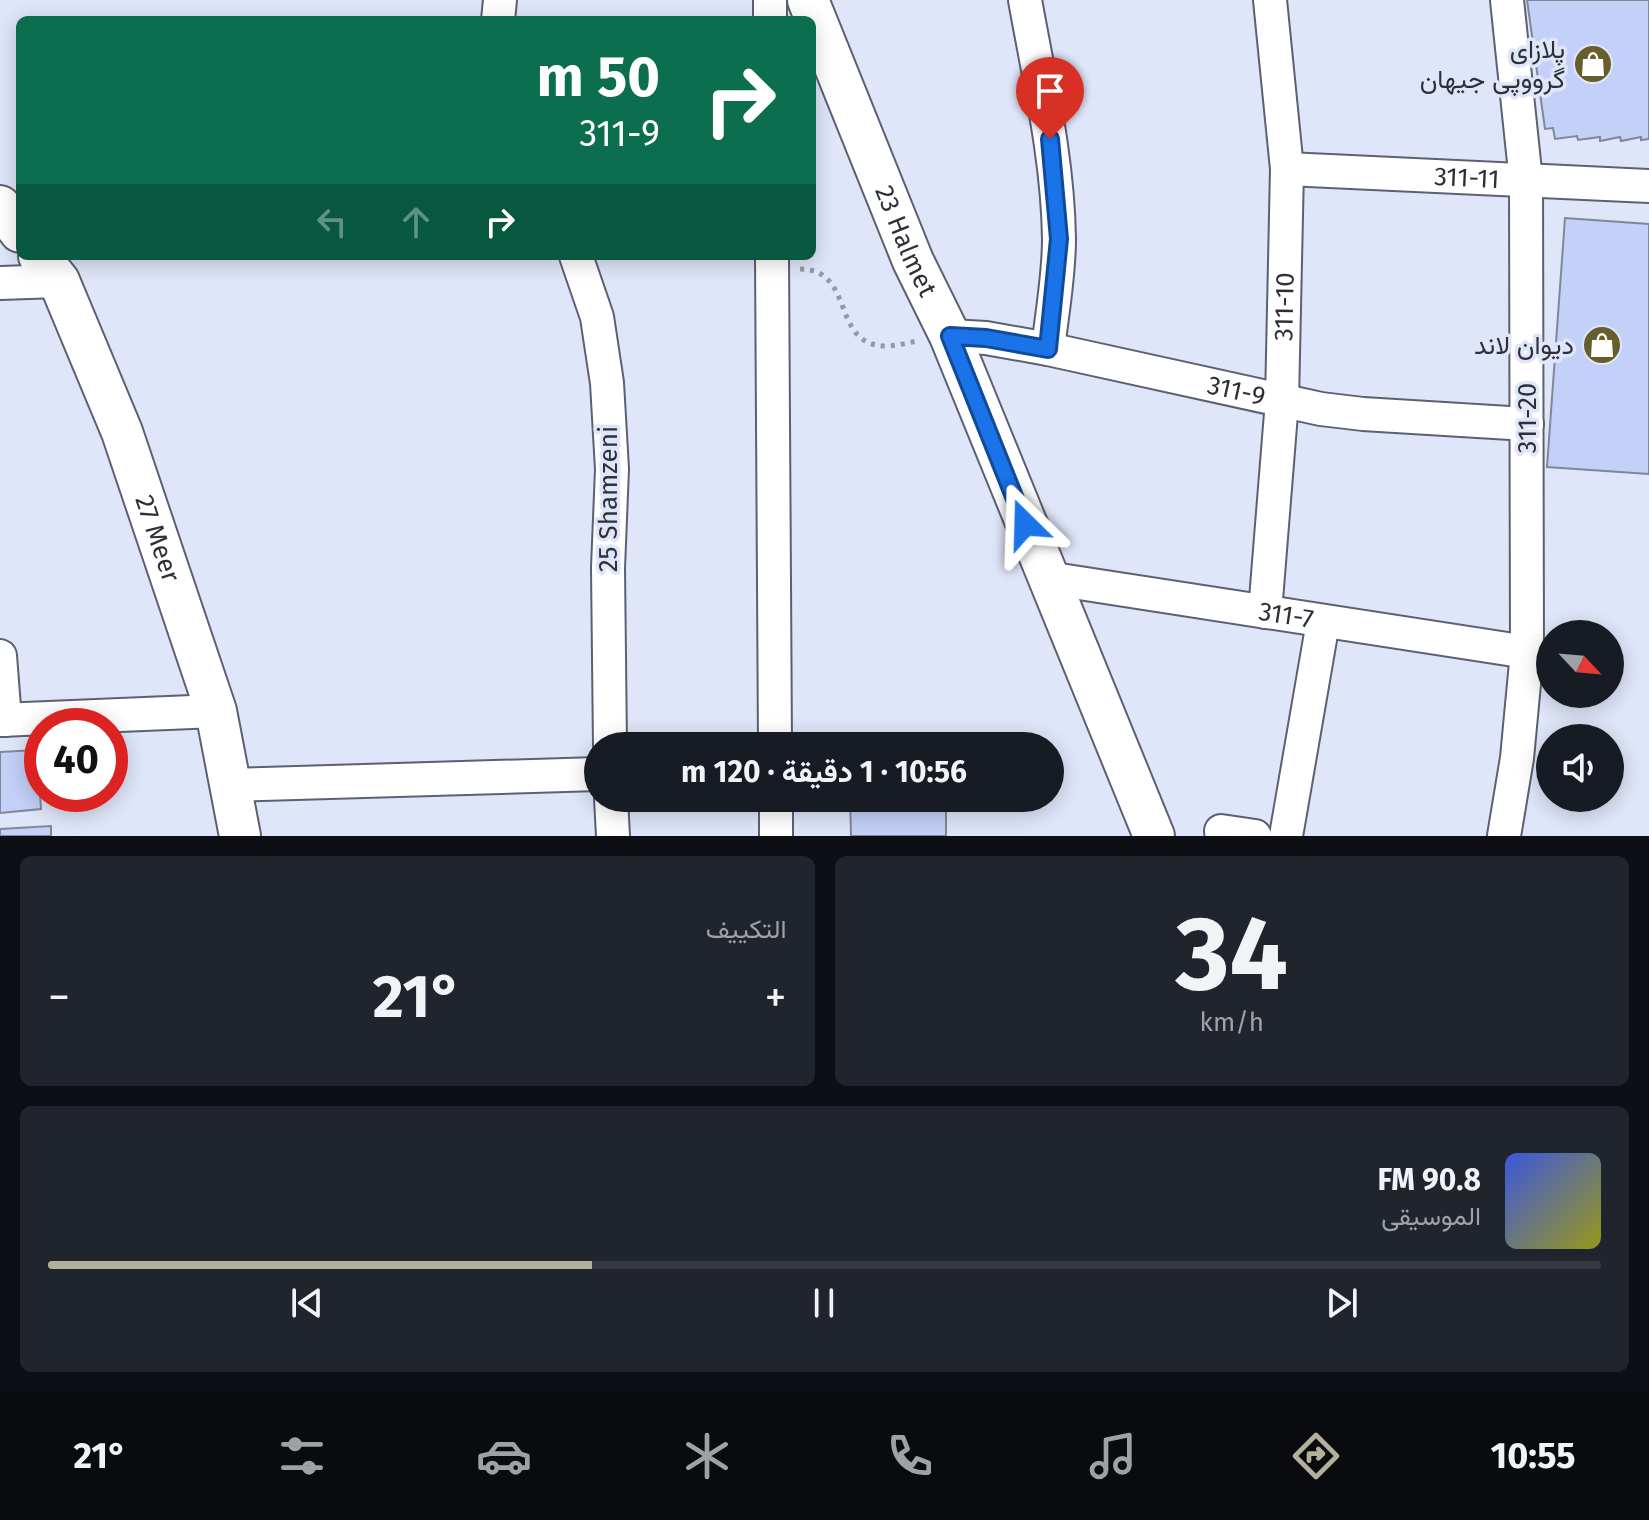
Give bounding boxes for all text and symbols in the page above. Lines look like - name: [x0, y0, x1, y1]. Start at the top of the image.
- place label: پلازای گرووپی جیهان: [1420, 34, 1565, 97]
- shop icon: پلازای گرووپی جیهان: [1572, 43, 1614, 85]
- text: 50 m: [537, 44, 660, 111]
- icon: right: [688, 48, 792, 152]
- pin: [1016, 57, 1084, 139]
- icon: arrive: [1028, 69, 1072, 113]
- text: 311-9: [579, 112, 660, 156]
- street label: 311-11: [1433, 161, 1500, 195]
- street label: 23 Halmet: [868, 181, 943, 302]
- icon: left: [310, 200, 354, 244]
- icon: ahead: [394, 200, 438, 244]
- icon: right: [478, 200, 522, 244]
- street label: 311-10: [1268, 272, 1301, 342]
- shop icon: دیوان لاند: [1581, 324, 1623, 366]
- place label: دیوان لاند: [1474, 330, 1574, 361]
- street label: 311-9: [1205, 370, 1268, 412]
- street label: 311-20: [1512, 383, 1543, 453]
- street label: 25 Shamzeni: [593, 426, 624, 572]
- position arrow: [983, 482, 1067, 566]
- street label: 27 Meer: [128, 491, 186, 586]
- street label: 311-7: [1257, 596, 1316, 635]
- north arrow: [1536, 620, 1624, 708]
- map controls: [1536, 620, 1624, 812]
- speed limit sign: 40: [24, 708, 128, 812]
- button: sound: [1536, 724, 1624, 812]
- text: 10:56 · 1 دقيقة · 120 m: [681, 754, 967, 790]
- text: 34: [1175, 892, 1288, 1017]
- text: التكييف: [706, 914, 787, 945]
- text: 21°: [373, 961, 462, 1033]
- text: −: [48, 971, 70, 1024]
- text: +: [765, 971, 787, 1024]
- text: km/h: [1200, 1007, 1264, 1038]
- text: 90.8 FM: [1377, 1162, 1481, 1198]
- text: الموسيقى: [1381, 1201, 1481, 1232]
- icon: previous: [285, 1281, 329, 1325]
- icon: pause: [802, 1281, 846, 1325]
- icon: next: [1320, 1281, 1364, 1325]
- icon: filters: [274, 1428, 330, 1484]
- icon: car: [476, 1428, 532, 1484]
- icon: climate: [679, 1428, 735, 1484]
- icon: phone: [882, 1428, 938, 1484]
- icon: music: [1085, 1428, 1141, 1484]
- icon: directions: [1288, 1428, 1344, 1484]
- text: 21°: [74, 1434, 127, 1478]
- text: 10:55: [1490, 1434, 1576, 1478]

